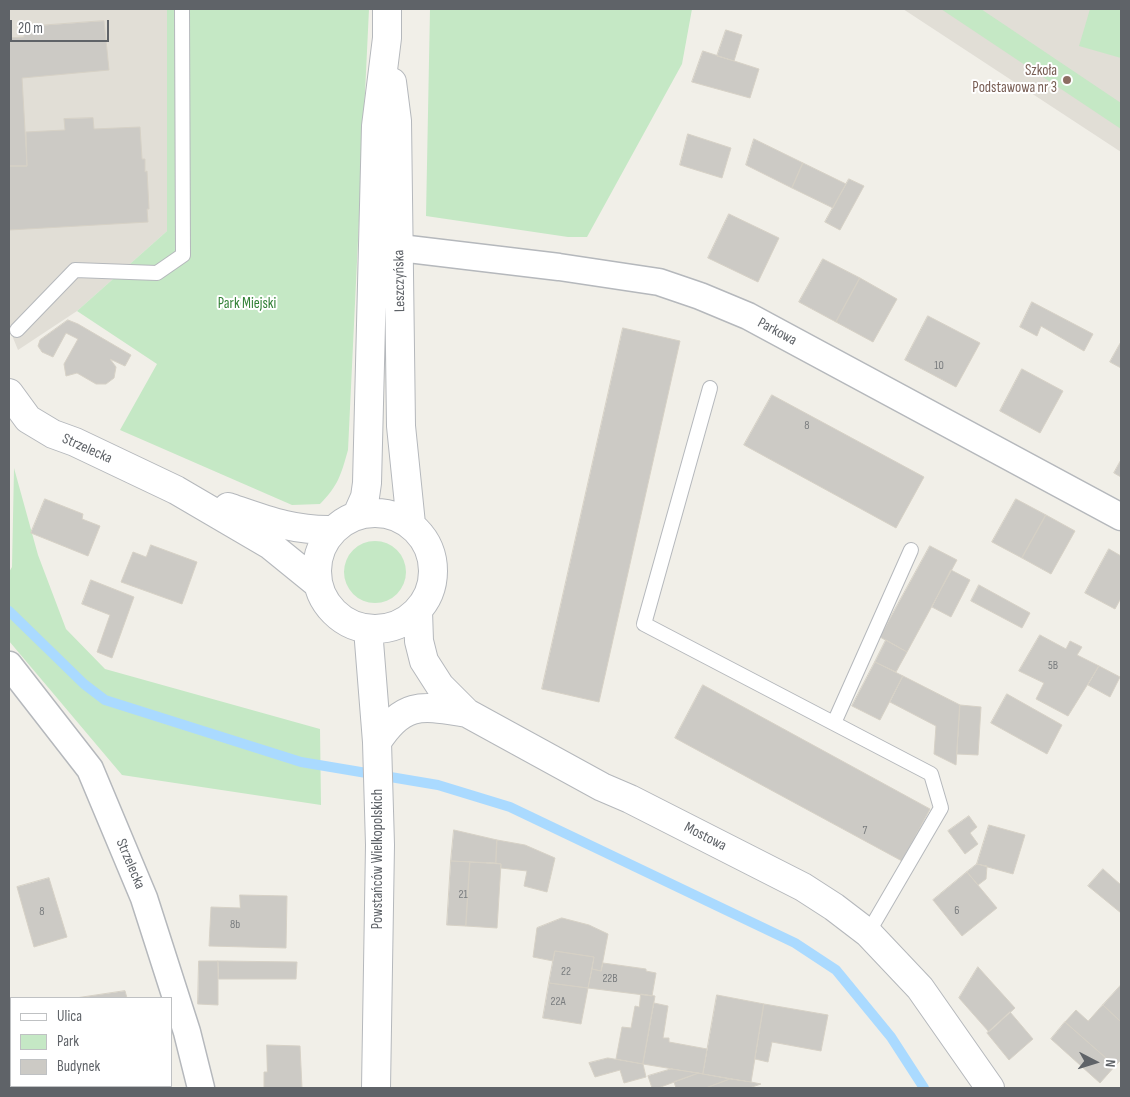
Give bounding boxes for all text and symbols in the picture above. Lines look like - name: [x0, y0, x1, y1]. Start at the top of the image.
- scale bar: [12, 10, 111, 42]
- text: 20 m: [18, 19, 43, 38]
- place label: Szkoła Podstawowa nr 3: [972, 62, 1057, 97]
- marker: Szkoła Podstawowa nr 3: [1061, 74, 1073, 86]
- street label: Leszczyńska: [390, 250, 410, 312]
- park label: Park Miejski: [218, 295, 276, 313]
- street label: Parkowa: [754, 314, 800, 350]
- house number: 10: [934, 359, 944, 373]
- house number: 8: [804, 419, 810, 433]
- street label: Strzelecka: [59, 430, 115, 468]
- house number: 5B: [1048, 659, 1058, 673]
- street label: Powstańców Wielkopolskich: [369, 789, 387, 929]
- street label: Mostowa: [681, 819, 729, 855]
- house number: 7: [863, 824, 867, 838]
- street label: Strzelecka: [111, 836, 149, 892]
- house number: 21: [458, 888, 468, 902]
- house number: 6: [954, 904, 960, 918]
- house number: 8: [39, 905, 45, 919]
- house number: 8b: [230, 918, 240, 932]
- house number: 22: [561, 965, 571, 979]
- house number: 22B: [602, 972, 618, 986]
- house number: 22A: [550, 995, 566, 1009]
- legend: [10, 997, 172, 1087]
- text: Ulica: [57, 1007, 82, 1026]
- text: Park: [57, 1032, 79, 1051]
- north arrow: [1070, 1037, 1120, 1087]
- text: Budynek: [57, 1057, 100, 1076]
- text: N: [1102, 1059, 1119, 1068]

